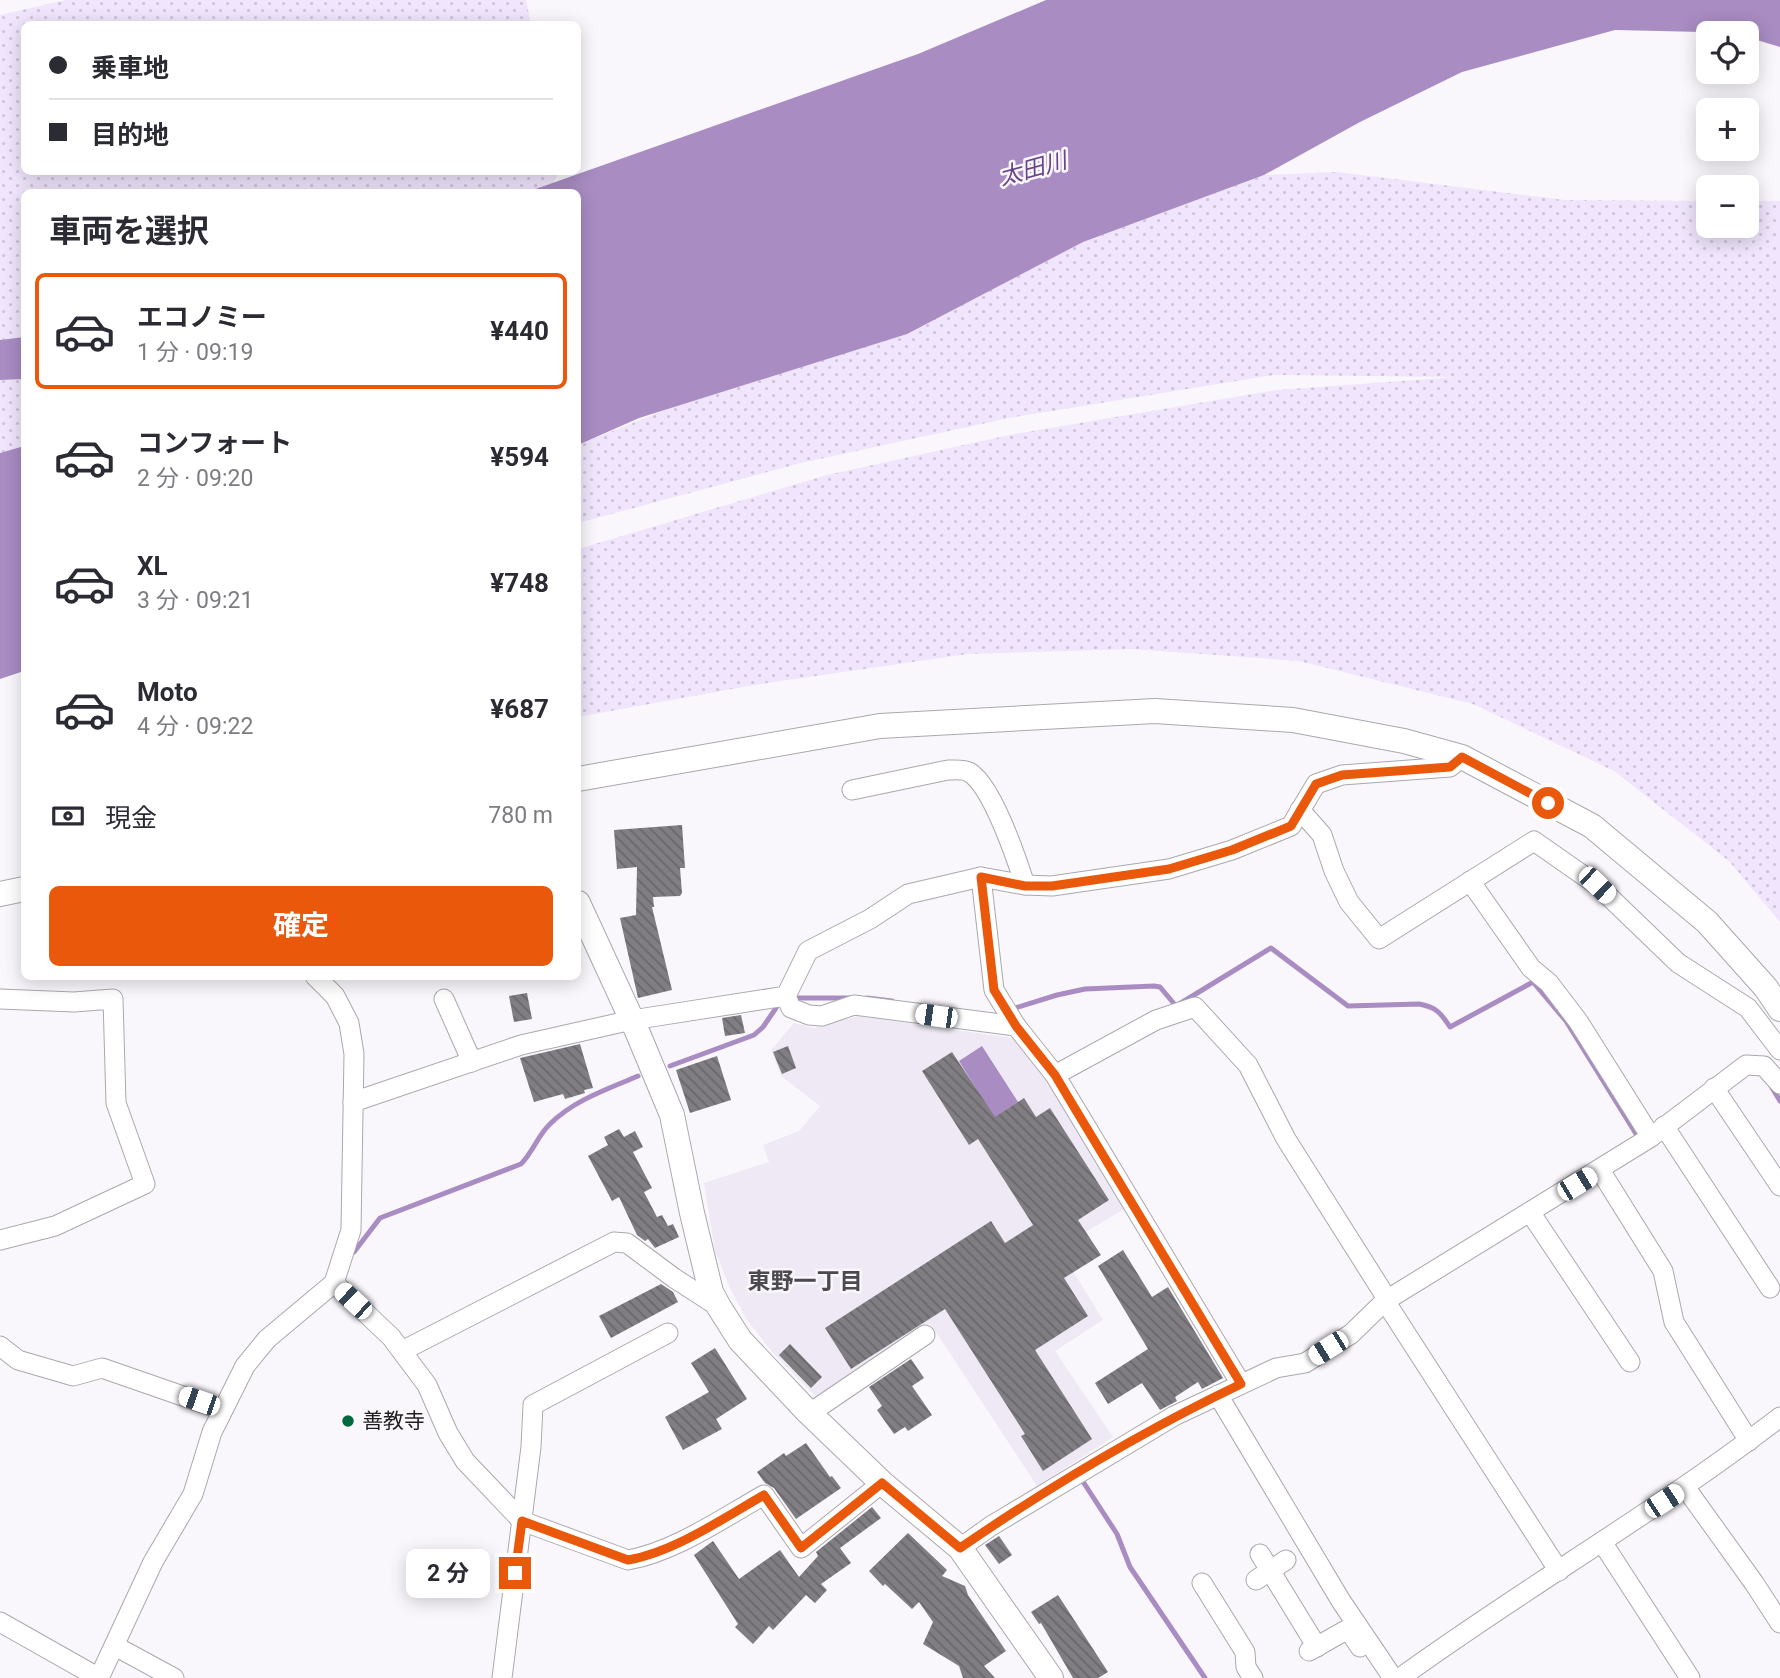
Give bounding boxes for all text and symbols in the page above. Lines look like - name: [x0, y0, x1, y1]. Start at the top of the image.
- map controls: [1696, 21, 1759, 238]
- button: locate: [1696, 21, 1759, 84]
- text: 乗車地: [91, 53, 169, 83]
- button: +: [1696, 98, 1759, 161]
- text: 目的地: [91, 120, 169, 150]
- water label: 太田川: [996, 146, 1073, 191]
- button: −: [1696, 175, 1759, 238]
- text: 車両を選択: [49, 212, 209, 250]
- icon: car: [53, 300, 116, 363]
- text: エコノミー: [137, 302, 267, 332]
- text: ¥440: [490, 316, 549, 346]
- text: 1 分 · 09:19: [137, 339, 253, 366]
- icon: car: [53, 426, 116, 489]
- text: コンフォート: [137, 428, 292, 458]
- text: ¥594: [490, 442, 549, 472]
- text: 2 分 · 09:20: [137, 465, 253, 492]
- text: XL: [137, 551, 168, 581]
- icon: car: [53, 552, 116, 615]
- text: ¥748: [490, 568, 549, 598]
- text: 3 分 · 09:21: [137, 587, 253, 614]
- text: Moto: [137, 677, 198, 707]
- icon: car: [53, 678, 116, 741]
- text: ¥687: [490, 694, 549, 724]
- text: 4 分 · 09:22: [137, 713, 253, 740]
- route start: [1532, 787, 1564, 819]
- icon: cash: [49, 797, 87, 835]
- text: 780 m: [488, 802, 553, 829]
- text: 現金: [105, 803, 157, 833]
- car: [1575, 863, 1620, 907]
- button: 確定: [49, 886, 553, 966]
- car: [914, 1003, 959, 1029]
- car: [1554, 1164, 1601, 1204]
- district label: 東野一丁目: [748, 1268, 863, 1295]
- car: [331, 1279, 376, 1323]
- car: [1305, 1328, 1352, 1368]
- car: [176, 1384, 223, 1418]
- place label: 善教寺: [362, 1409, 425, 1433]
- marker: 善教寺: [340, 1413, 356, 1429]
- car: [1641, 1481, 1688, 1521]
- callout: 2 分: [406, 1548, 490, 1598]
- route end: [499, 1557, 531, 1589]
- text: 2 分: [427, 1560, 469, 1587]

